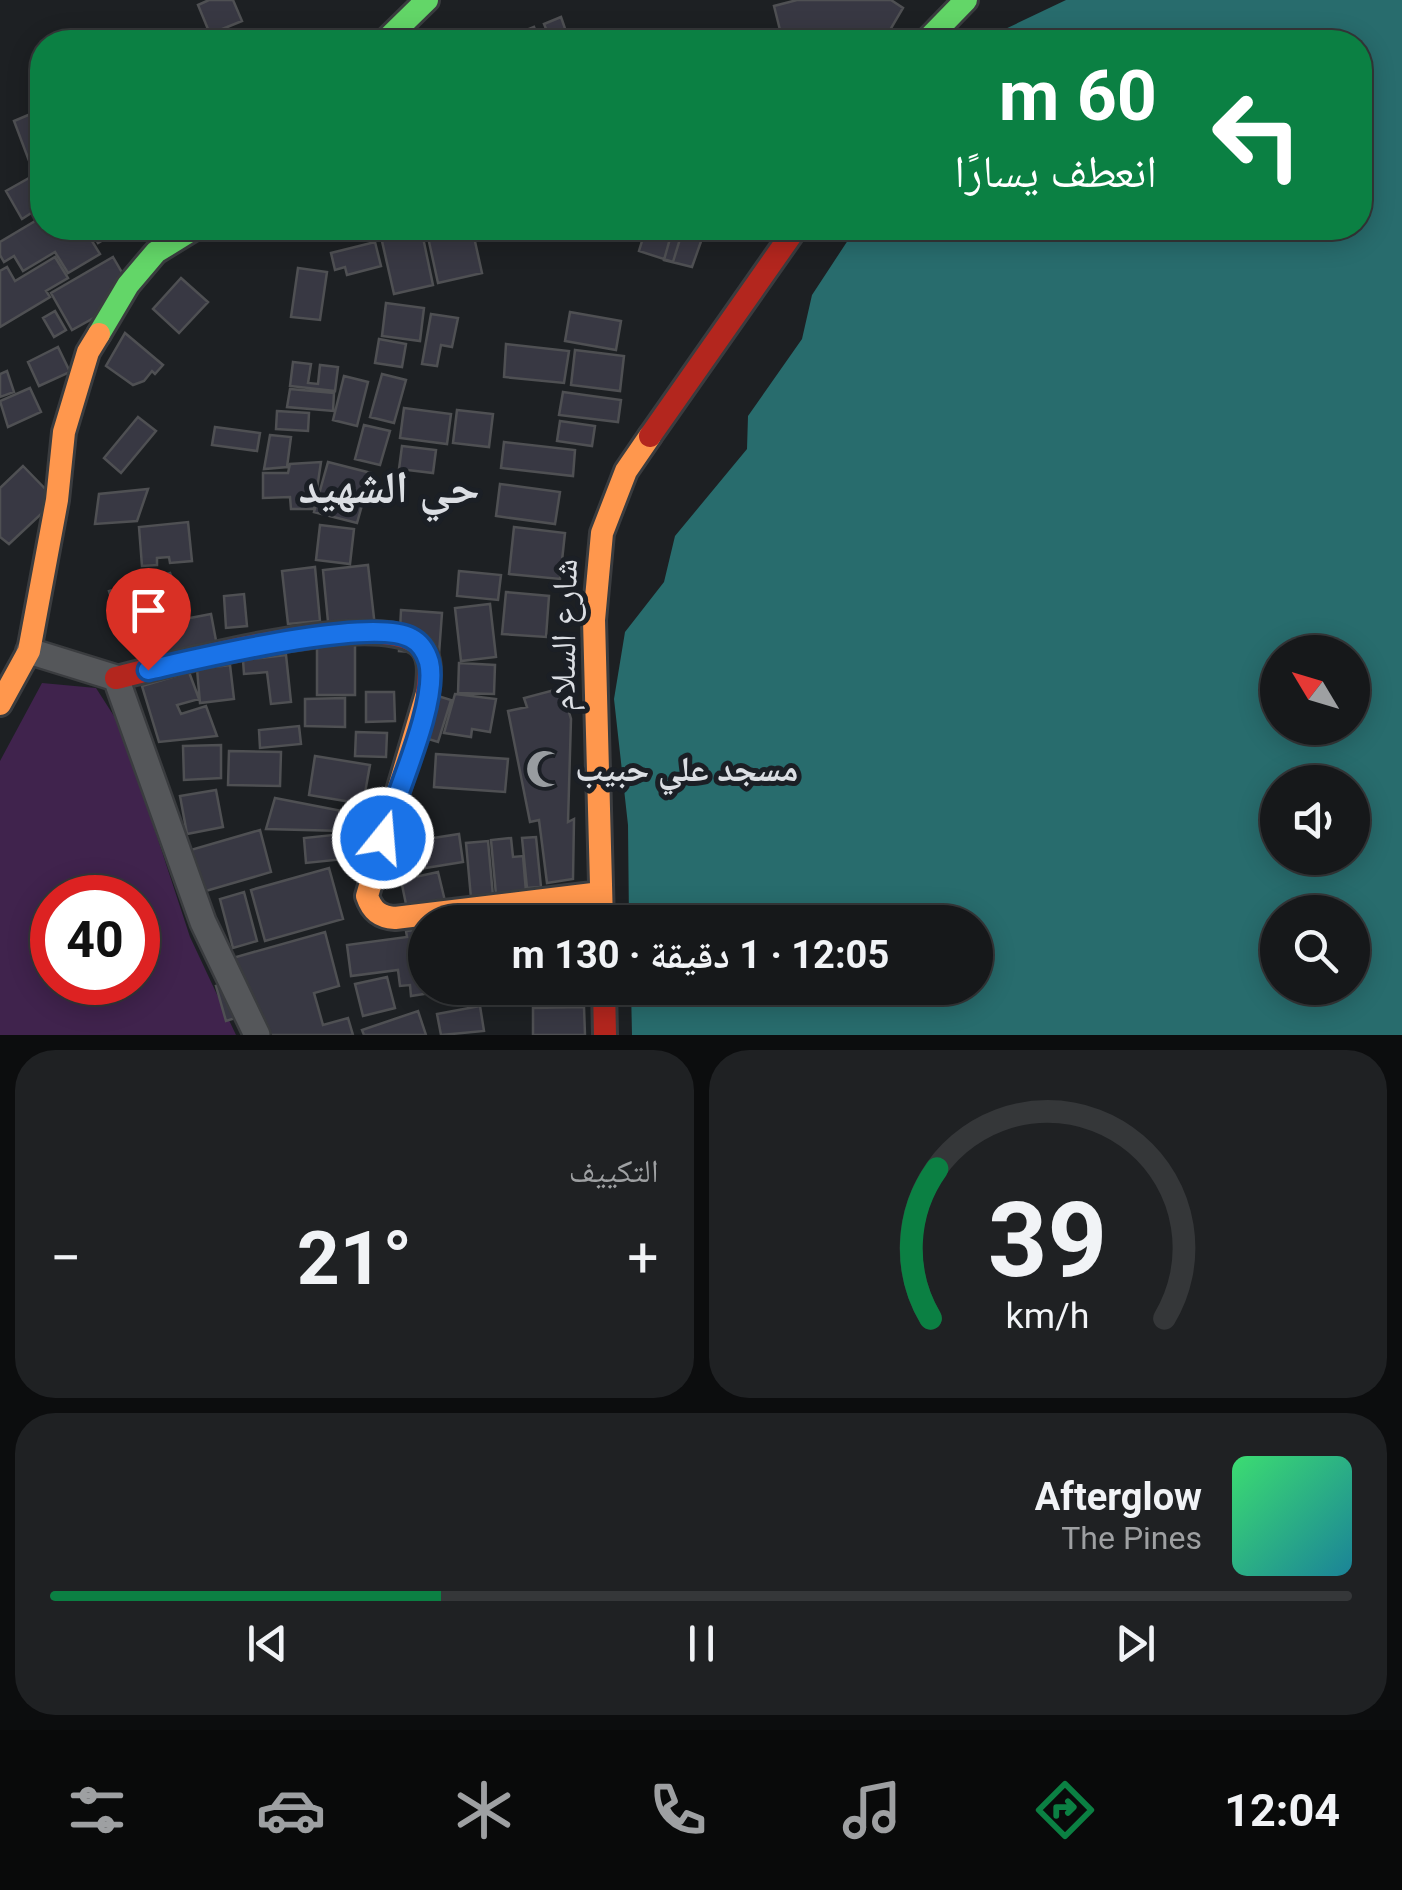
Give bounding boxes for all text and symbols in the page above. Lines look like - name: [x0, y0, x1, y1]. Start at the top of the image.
- text: 60 m: [999, 55, 1157, 137]
- icon: left: [1192, 70, 1322, 200]
- text: انعطف يسارًا: [954, 145, 1157, 198]
- district label: حي الشهيد: [298, 461, 480, 523]
- street label: شارع السلام: [542, 558, 588, 712]
- pin: [106, 568, 191, 671]
- icon: arrive: [121, 583, 176, 638]
- north arrow: [1260, 635, 1370, 745]
- map controls: [1260, 635, 1370, 1005]
- mosque icon: مسجد علي حبيب: [524, 748, 566, 790]
- place label: مسجد علي حبيب: [575, 749, 798, 796]
- button: sound: [1260, 765, 1370, 875]
- position arrow: [331, 786, 435, 890]
- speed limit sign: 40: [30, 875, 160, 1005]
- button: search: [1260, 895, 1370, 1005]
- text: 12:05 · 1 دقيقة · 130 m: [512, 933, 889, 977]
- text: التكييف: [569, 1152, 659, 1190]
- text: 39: [988, 1180, 1107, 1301]
- text: 21°: [297, 1214, 412, 1302]
- text: −: [50, 1226, 81, 1290]
- text: +: [627, 1226, 659, 1290]
- text: km/h: [1006, 1295, 1090, 1337]
- text: Afterglow: [1035, 1475, 1202, 1519]
- text: The Pines: [1061, 1519, 1202, 1557]
- icon: previous: [240, 1616, 295, 1671]
- icon: pause: [674, 1616, 729, 1671]
- icon: next: [1108, 1616, 1163, 1671]
- icon: filters: [62, 1775, 132, 1845]
- icon: car: [256, 1775, 326, 1845]
- icon: climate: [449, 1775, 519, 1845]
- icon: phone: [643, 1775, 713, 1845]
- icon: music: [837, 1775, 907, 1845]
- icon: directions: [1030, 1775, 1100, 1845]
- text: 12:04: [1224, 1784, 1340, 1837]

